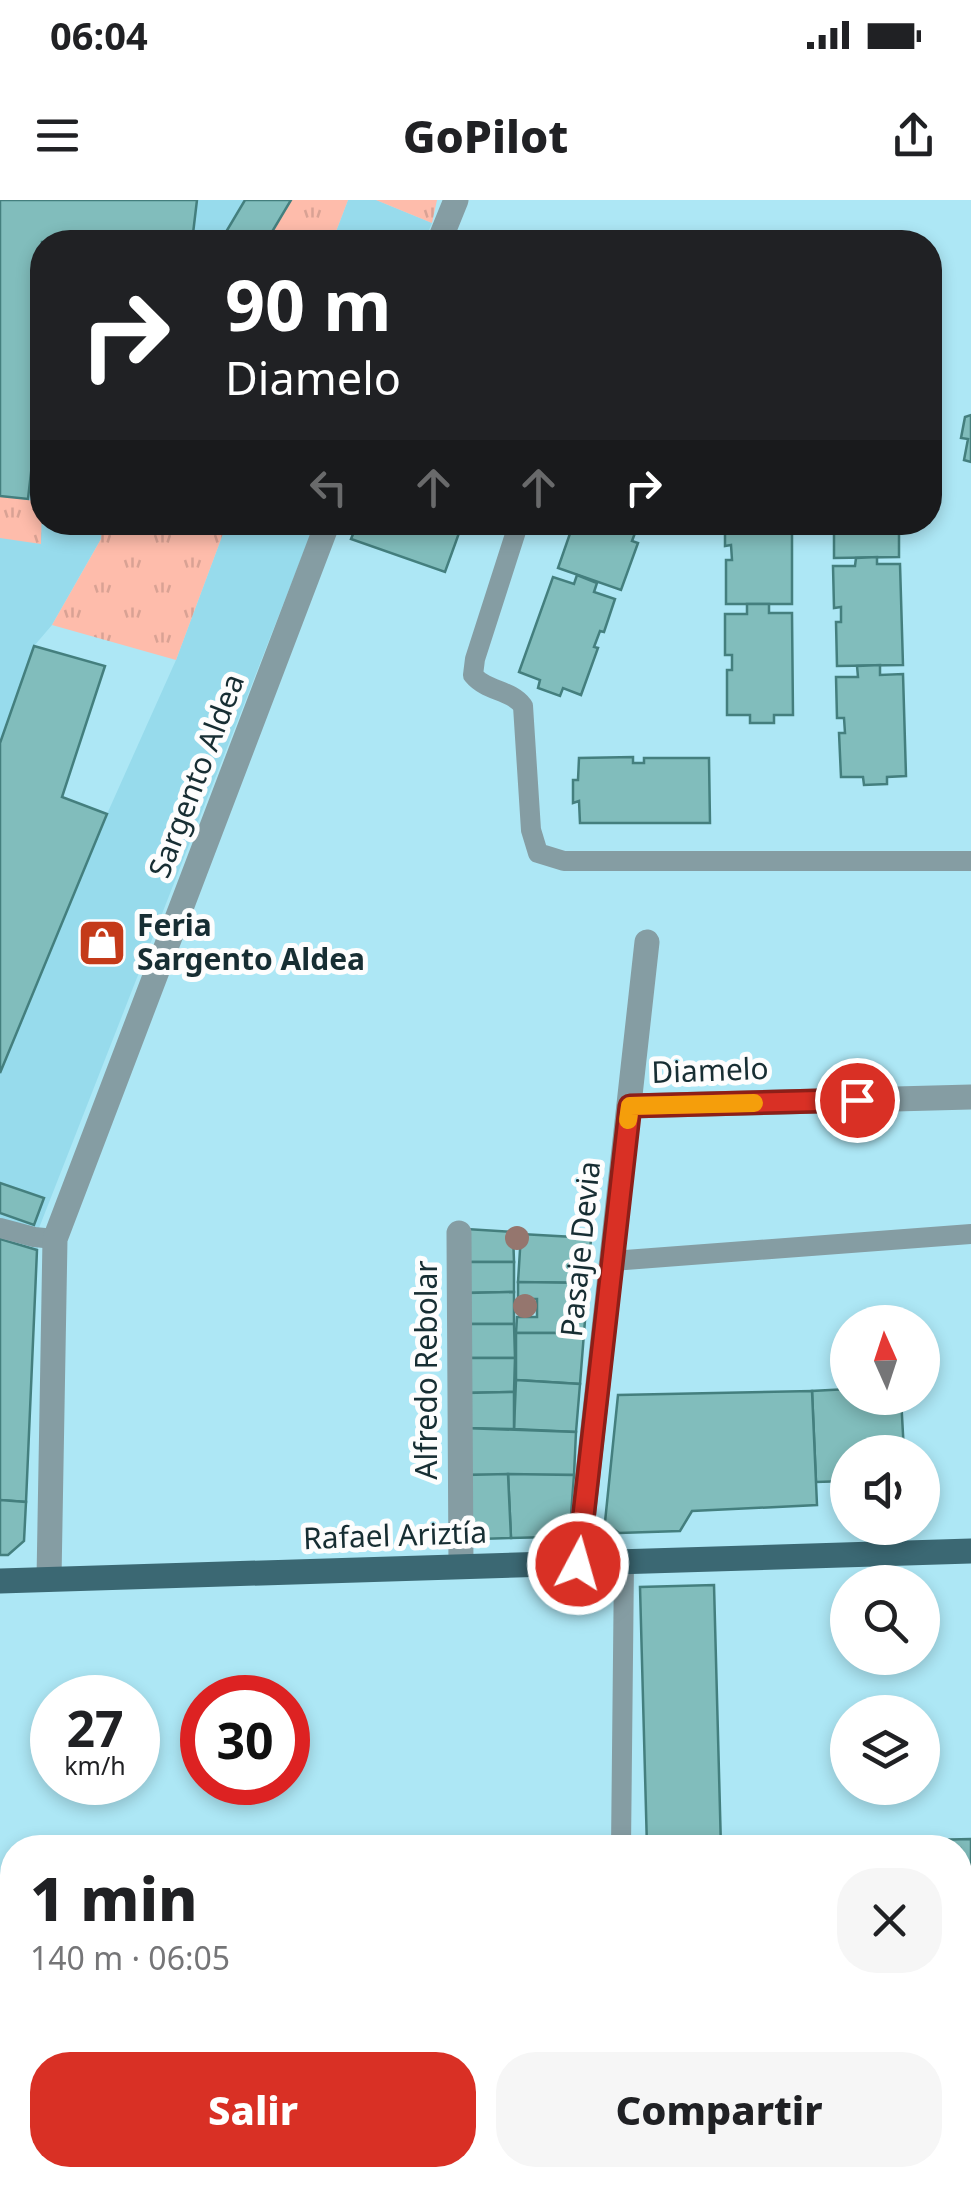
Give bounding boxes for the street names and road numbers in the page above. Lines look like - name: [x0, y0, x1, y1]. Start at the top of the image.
- street label: Sargento Aldea: [138, 668, 253, 883]
- street label: Diamelo: [651, 1047, 769, 1092]
- street label: Pasaje Devia: [550, 1159, 609, 1339]
- street label: Alfredo Rebolar: [405, 1260, 446, 1480]
- street label: Rafael Ariztía: [302, 1511, 488, 1558]

